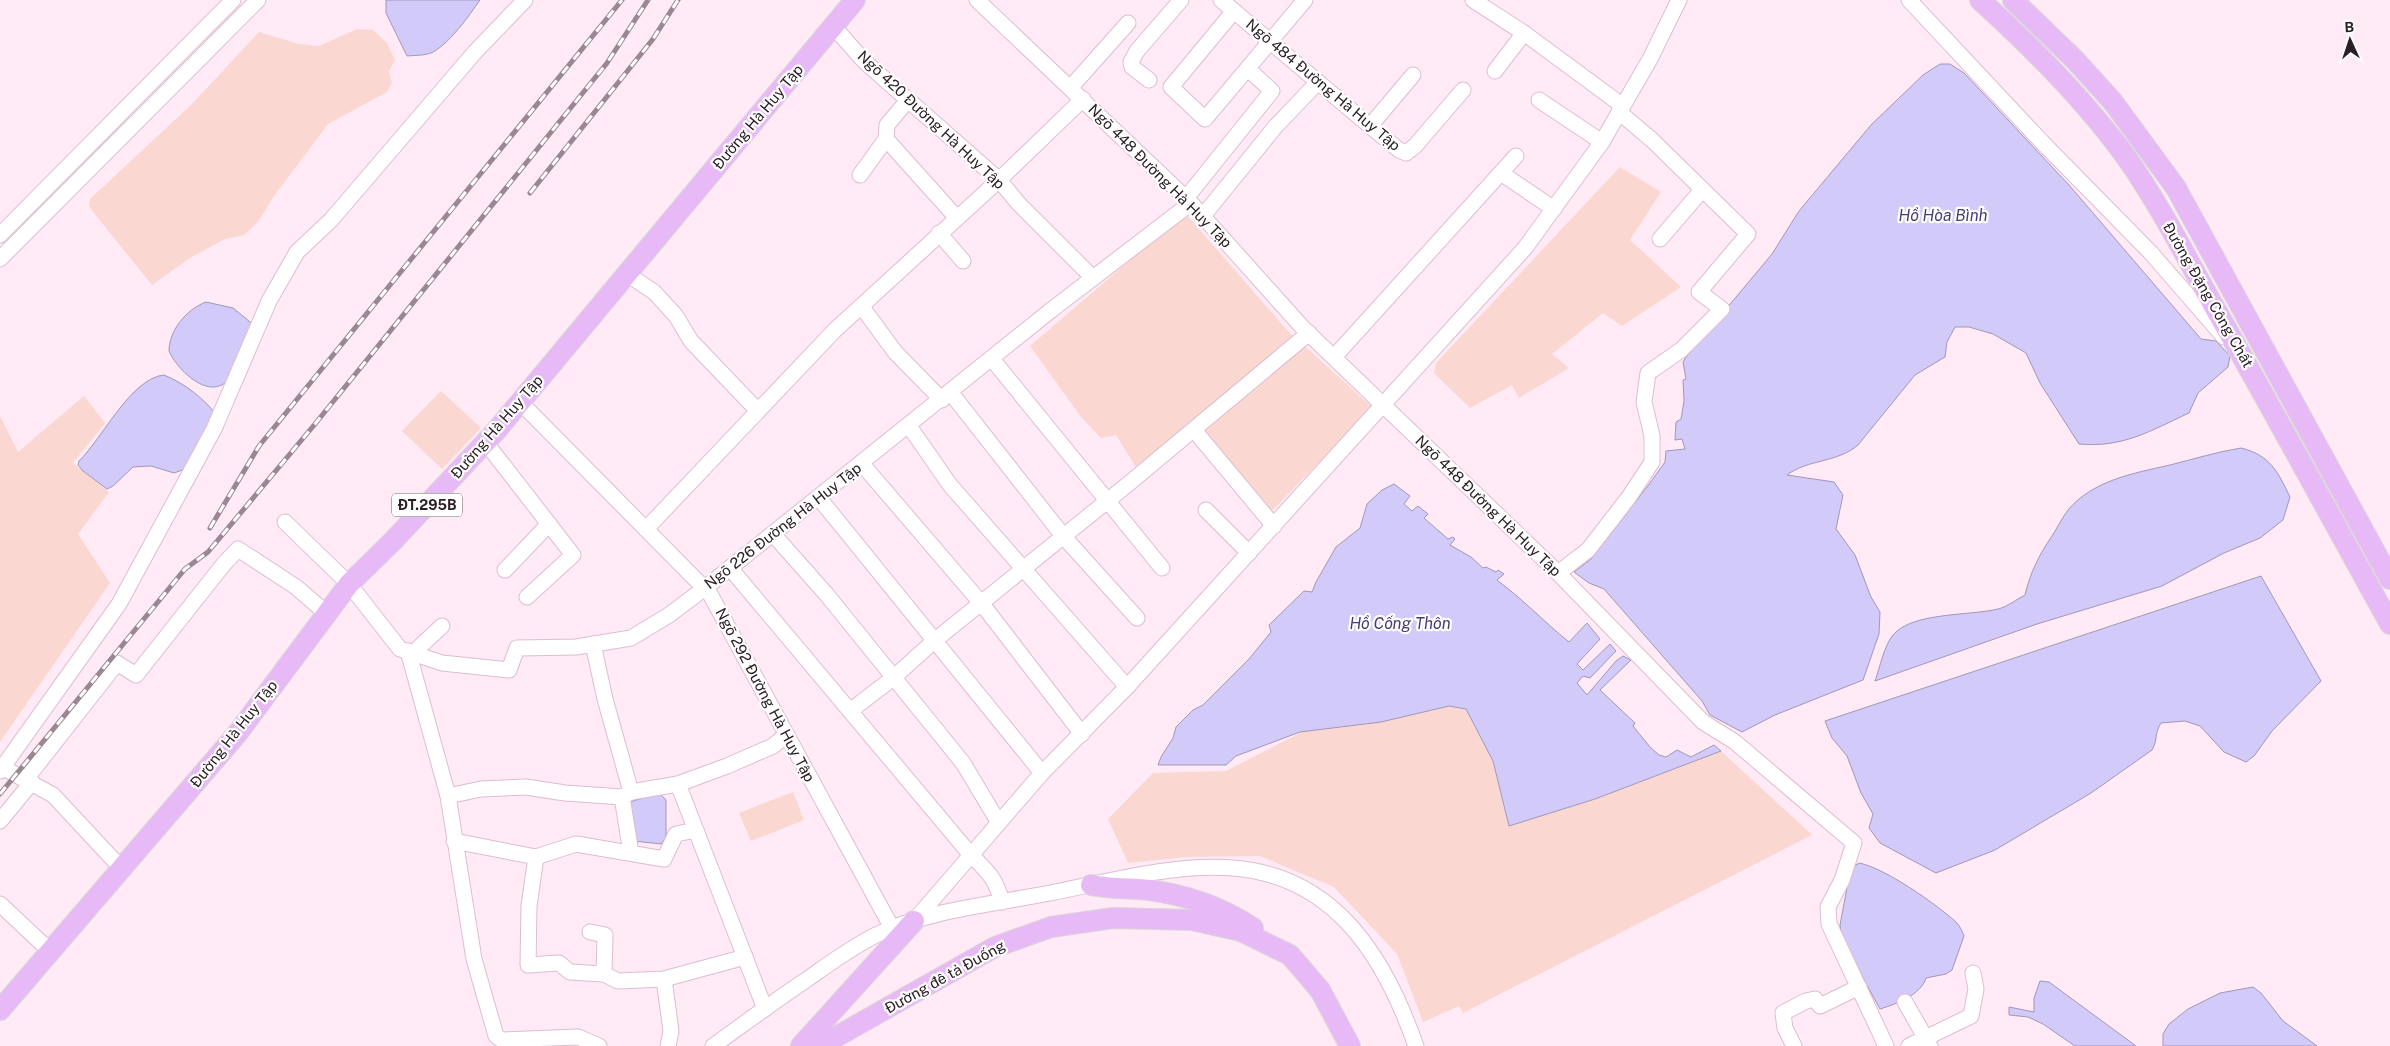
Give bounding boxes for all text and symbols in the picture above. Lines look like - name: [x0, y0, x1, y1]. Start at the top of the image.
- street label: Ngõ 484 Đường Hà Huy Tập: [1243, 15, 1404, 154]
- north arrow: [2325, 15, 2375, 65]
- text: B: [2344, 19, 2355, 35]
- street label: Ngõ 420 Đường Hà Huy Tập: [854, 47, 1008, 192]
- street label: Đường Hà Huy Tập: [709, 61, 806, 172]
- street label: Ngõ 448 Đường Hà Huy Tập: [1085, 100, 1236, 251]
- water label: Hồ Hòa Bình: [1898, 206, 1988, 225]
- street label: Đường Đặng Công Chất: [2160, 219, 2257, 370]
- street label: Đường Hà Huy Tập: [447, 372, 546, 482]
- street label: Ngõ 448 Đường Hà Huy Tập: [1412, 432, 1565, 580]
- street label: Ngõ 226 Đường Hà Huy Tập: [701, 459, 865, 592]
- road number: ĐT.295B: [392, 494, 462, 516]
- street label: Ngõ 292 Đường Hà Huy Tập: [712, 605, 819, 785]
- water label: Hồ Cống Thôn: [1349, 614, 1451, 633]
- street label: Đường Hà Huy Tập: [187, 677, 281, 791]
- street label: Đường đê tả Đuống: [882, 936, 1008, 1017]

